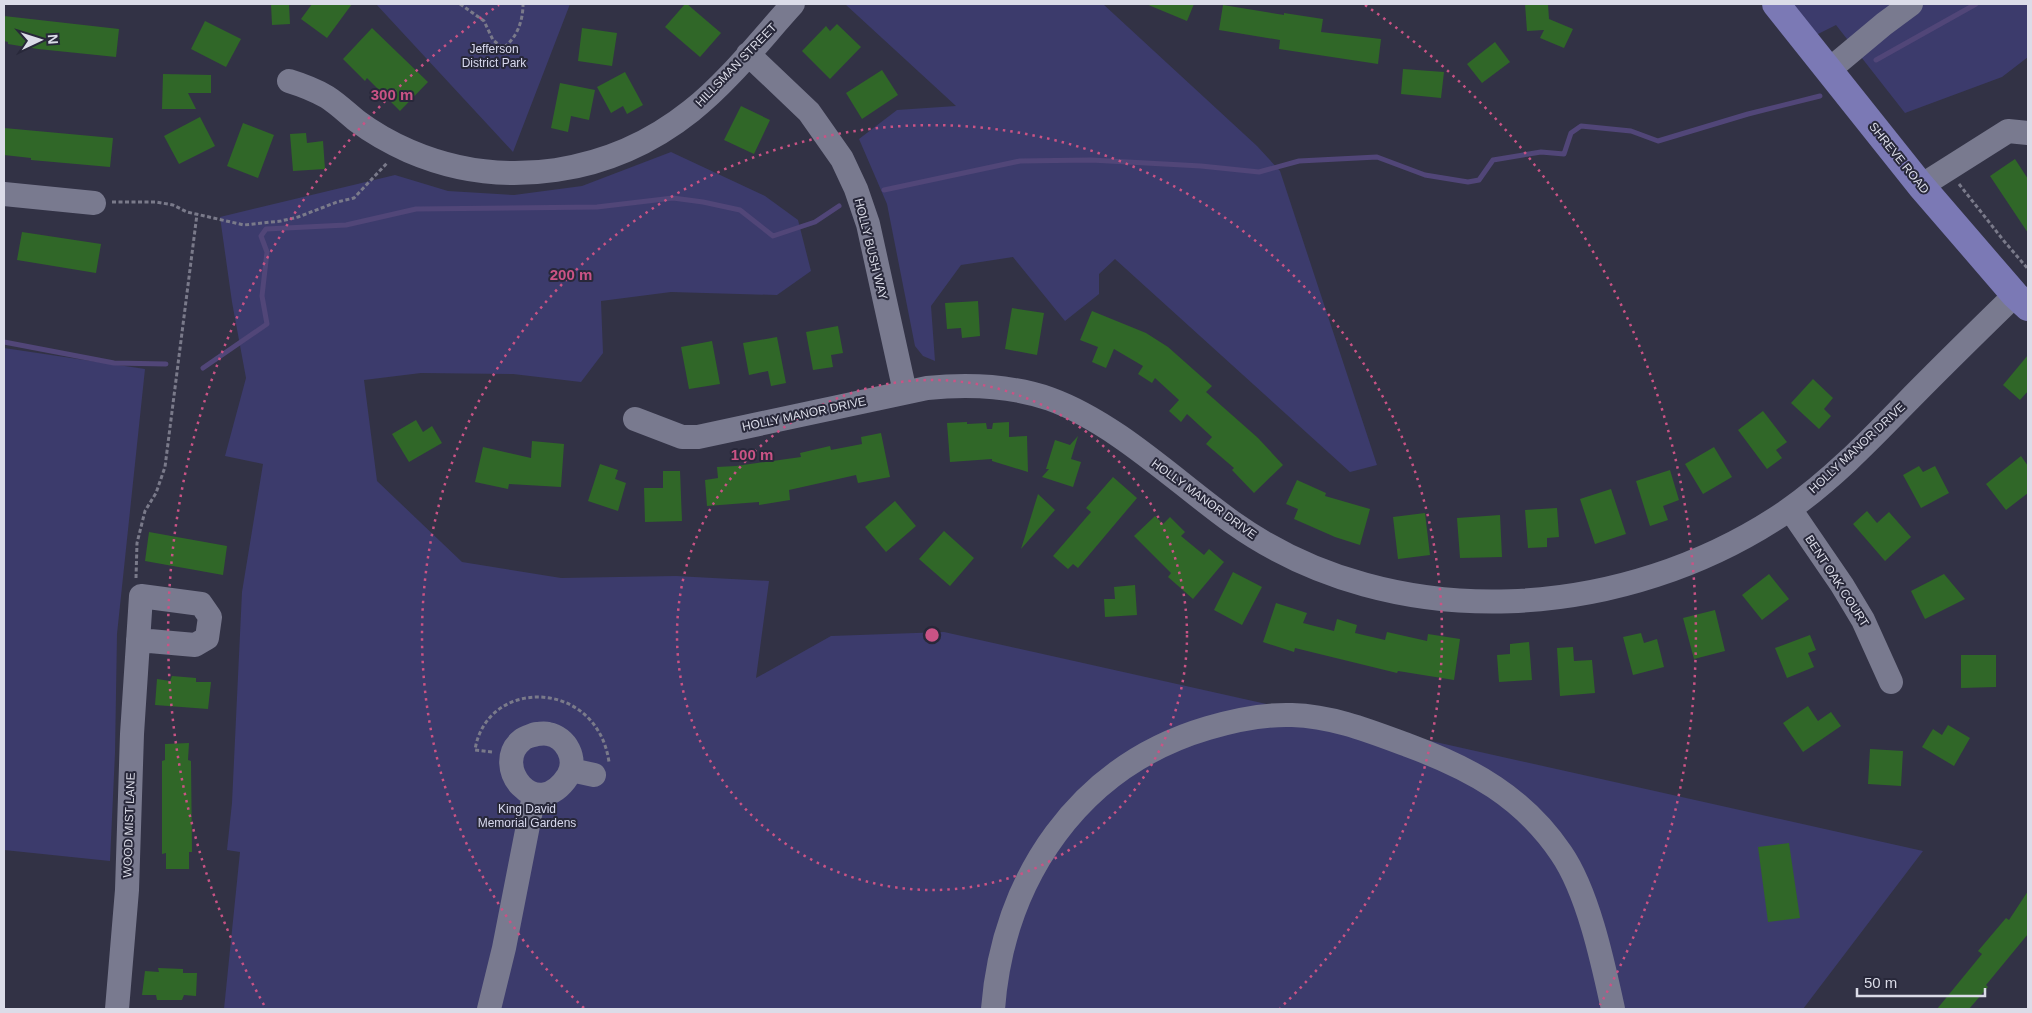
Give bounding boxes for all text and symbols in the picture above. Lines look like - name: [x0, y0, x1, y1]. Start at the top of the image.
- north arrow: [15, 15, 65, 65]
- street label: HILLSMAN STREET: [693, 20, 780, 110]
- text: N: [45, 33, 61, 45]
- park label: Jefferson District Park: [462, 42, 527, 70]
- text: 300 m: [371, 86, 413, 103]
- street label: SHREVE ROAD: [1866, 120, 1932, 197]
- street label: HOLLY BUSH WAY: [852, 197, 890, 301]
- text: 200 m: [550, 266, 592, 283]
- street label: HOLLY MANOR DRIVE: [741, 394, 867, 434]
- street label: HOLLY MANOR DRIVE: [1806, 400, 1908, 496]
- text: 100 m: [731, 446, 773, 463]
- street label: HOLLY MANOR DRIVE: [1149, 456, 1259, 542]
- street label: BENT OAK COURT: [1802, 533, 1872, 630]
- centre of rings: [923, 626, 941, 644]
- street label: WOOD MIST LANE: [120, 772, 138, 878]
- park label: King David Memorial Gardens: [478, 802, 576, 830]
- scale bar: [1857, 966, 1984, 998]
- text: 50 m: [1864, 974, 1897, 991]

